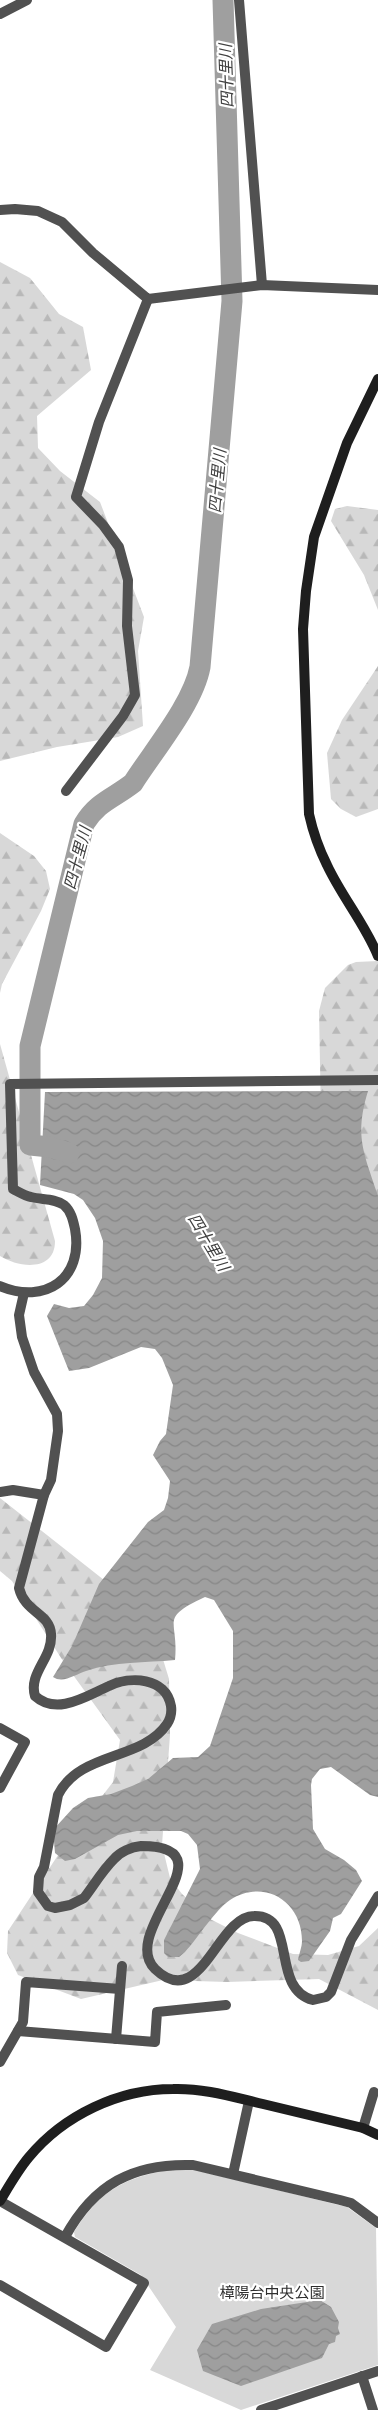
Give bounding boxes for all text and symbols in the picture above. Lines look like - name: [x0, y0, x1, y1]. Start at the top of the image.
- water label: 四十里川: [216, 42, 237, 108]
- water label: 四十里川: [205, 446, 230, 514]
- water label: 四十里川: [60, 823, 95, 892]
- water label: 四十里川: [184, 1210, 234, 1276]
- park label: 樟陽台中央公園: [219, 2284, 325, 2302]

